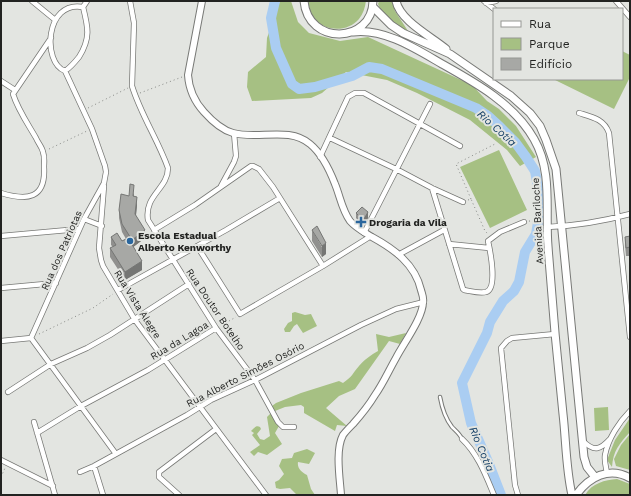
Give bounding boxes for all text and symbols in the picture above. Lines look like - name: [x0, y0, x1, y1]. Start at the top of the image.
- legend: [493, 8, 623, 80]
- text: Rua: [529, 17, 551, 31]
- text: Parque: [529, 37, 570, 51]
- text: Edifício: [529, 57, 572, 71]
- water label: Rio Cotia: [475, 108, 519, 149]
- street label: Avenida Bariloche: [530, 177, 545, 265]
- street label: Rua dos Patriotas: [39, 209, 84, 292]
- marker: Drogaria da Vila: [356, 217, 366, 227]
- place label: Drogaria da Vila: [369, 217, 447, 228]
- place label: Escola Estadual Alberto Kenworthy: [138, 230, 231, 253]
- marker: Escola Estadual Alberto Kenworthy: [125, 236, 135, 246]
- street label: Rua Doutor Botelho: [184, 266, 247, 352]
- street label: Rua Vista Alegre: [112, 268, 163, 341]
- street label: Rua da Lagoa: [148, 319, 210, 362]
- street label: Rua Alberto Simões Osório: [184, 340, 306, 409]
- water label: Rio Cotia: [466, 425, 497, 474]

